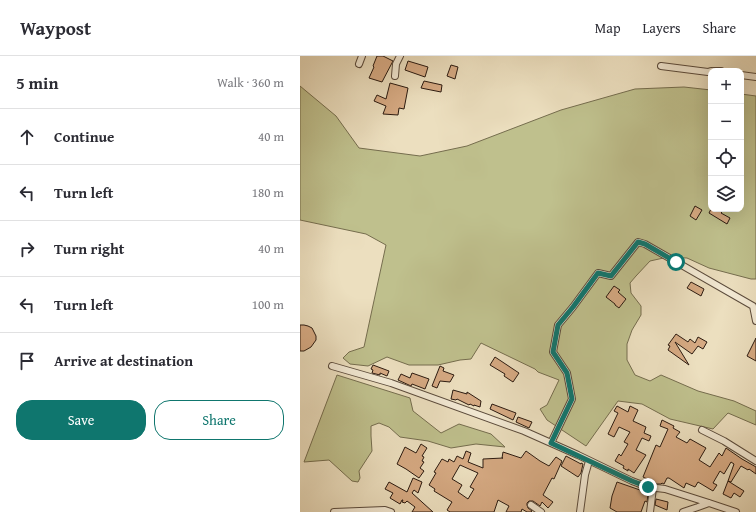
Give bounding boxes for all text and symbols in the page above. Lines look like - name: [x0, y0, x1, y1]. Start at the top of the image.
- text: Waypost: [20, 14, 91, 42]
- text: Map: [595, 18, 621, 38]
- text: Layers: [643, 18, 681, 38]
- text: Share: [703, 18, 736, 38]
- map controls: [708, 68, 744, 212]
- button: +: [708, 68, 744, 104]
- text: 5 min: [16, 70, 58, 95]
- text: Walk · 360 m: [217, 73, 284, 92]
- button: −: [708, 104, 744, 140]
- icon: ahead: [16, 126, 38, 148]
- text: Continue: [54, 126, 115, 147]
- text: 40 m: [258, 127, 284, 146]
- button: locate: [708, 140, 744, 176]
- button: layers: [708, 176, 744, 212]
- icon: left: [16, 182, 38, 204]
- text: Turn left: [54, 182, 113, 203]
- text: 180 m: [252, 183, 284, 202]
- icon: right: [16, 238, 38, 260]
- text: Turn right: [54, 238, 125, 259]
- text: 40 m: [258, 239, 284, 258]
- route start: [667, 253, 685, 271]
- icon: left: [16, 294, 38, 316]
- text: Turn left: [54, 294, 113, 315]
- text: 100 m: [252, 295, 284, 314]
- icon: arrive: [16, 350, 38, 372]
- text: Arrive at destination: [54, 350, 193, 371]
- button: Save: [16, 400, 146, 440]
- button: Share: [154, 400, 284, 440]
- route end: [639, 478, 657, 496]

